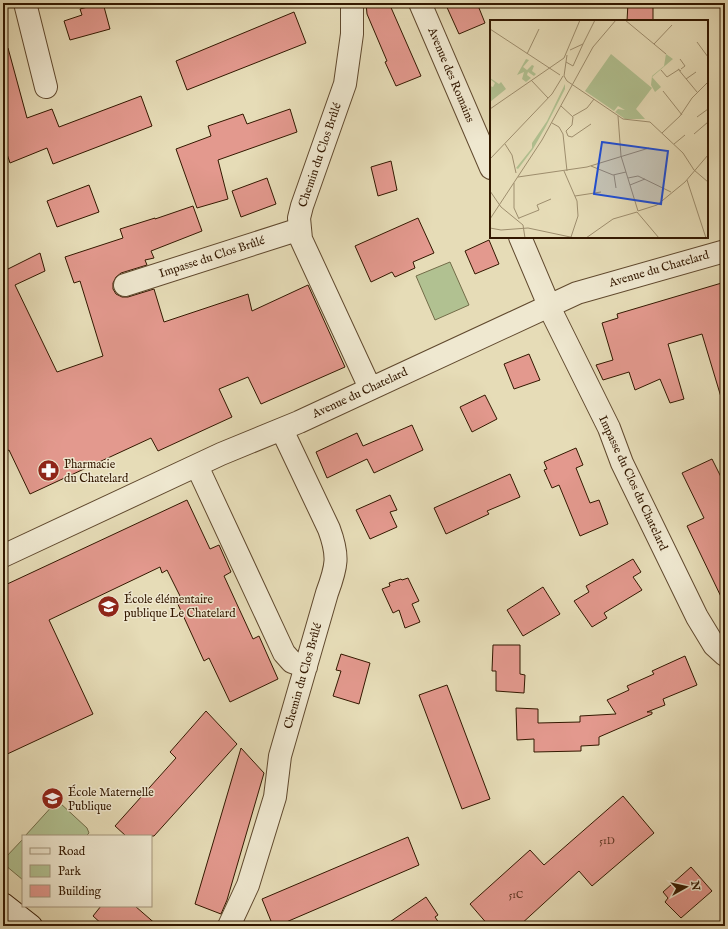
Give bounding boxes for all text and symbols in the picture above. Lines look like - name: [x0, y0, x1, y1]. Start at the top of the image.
- inset map: [490, 20, 708, 238]
- street label: Avenue des Romains: [424, 24, 478, 125]
- street label: Chemin du Clos Brûlé: [295, 100, 345, 209]
- street label: Impasse du Clos Brûlé: [157, 233, 268, 282]
- street label: Avenue du Chatelard: [606, 247, 711, 291]
- street label: Avenue du Chatelard: [309, 364, 411, 422]
- street label: Impasse du Clos du Chatelard: [594, 413, 671, 554]
- place label: Pharmacie du Chatelard: [64, 457, 129, 486]
- pharmacy icon: Pharmacie du Chatelard: [36, 458, 62, 484]
- place label: École élémentaire publique Le Chatelard: [124, 591, 236, 622]
- school or university icon: École élémentaire publique Le Chatelard: [95, 593, 121, 619]
- street label: Chemin du Clos Brûlé: [281, 621, 325, 731]
- place label: École Maternelle Publique: [68, 784, 154, 815]
- school or university icon: École Maternelle Publique: [39, 786, 65, 812]
- legend: [22, 835, 152, 907]
- house number: 51D: [599, 835, 615, 848]
- text: Road: [58, 844, 86, 859]
- text: Park: [58, 864, 81, 879]
- north arrow: [666, 867, 706, 907]
- text: N: [687, 879, 703, 892]
- text: Building: [58, 884, 102, 899]
- house number: 51C: [509, 889, 523, 902]

